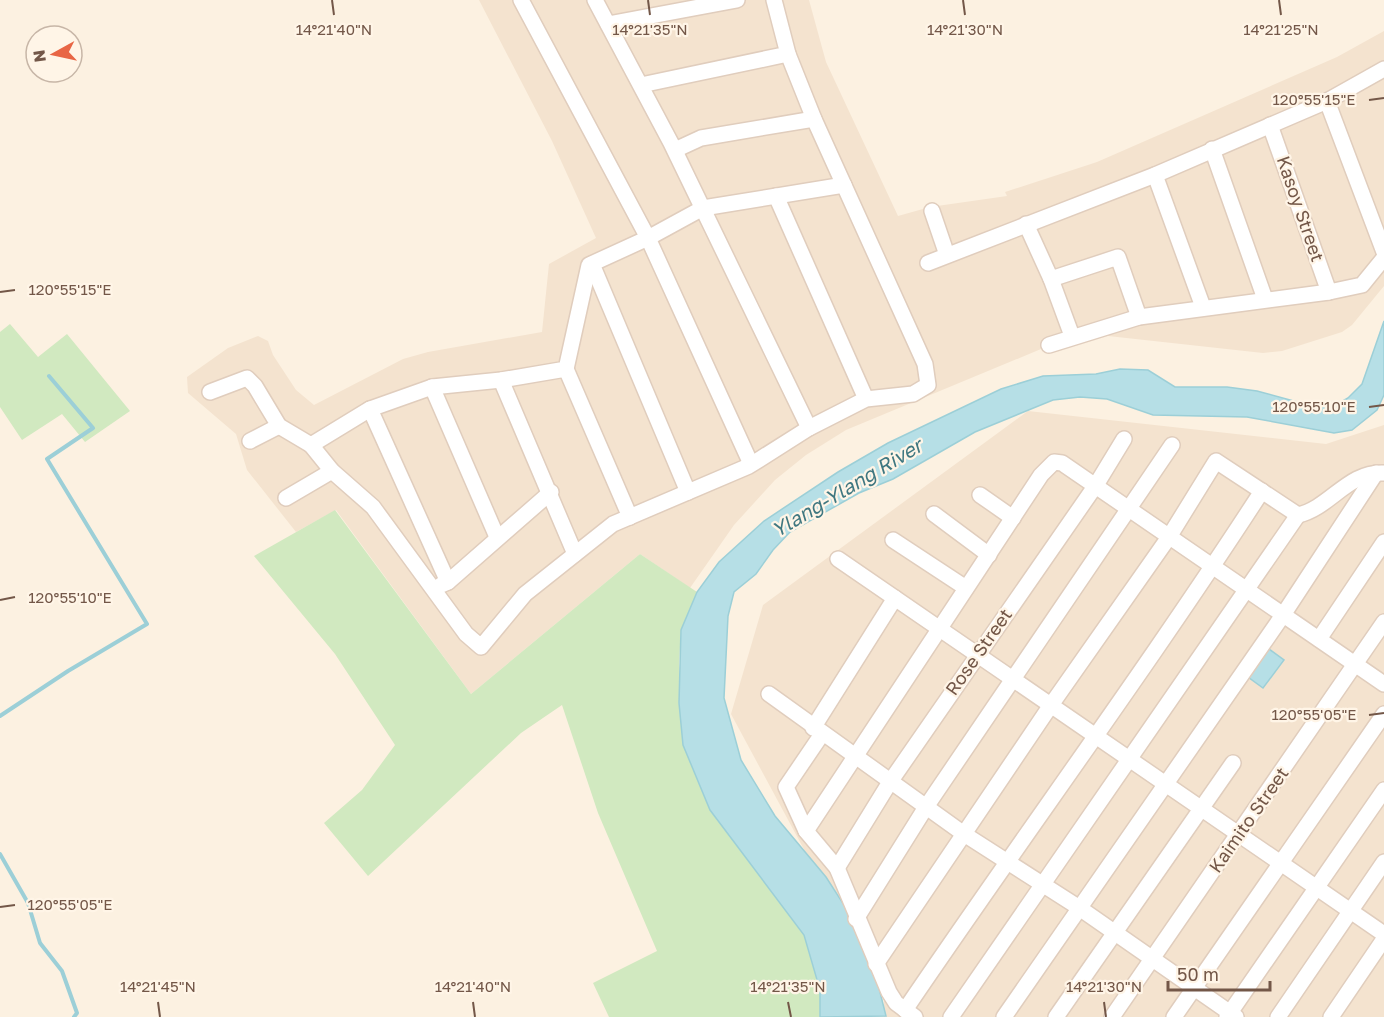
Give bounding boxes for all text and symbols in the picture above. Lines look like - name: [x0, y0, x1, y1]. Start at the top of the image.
- text: 14°21'40"N: [296, 20, 372, 38]
- text: 14°21'35"N: [612, 20, 688, 38]
- text: 14°21'30"N: [927, 20, 1003, 38]
- text: 14°21'25"N: [1243, 20, 1319, 38]
- north arrow: [24, 24, 84, 84]
- text: N: [28, 49, 50, 64]
- text: 120°55'15"E: [1273, 90, 1355, 108]
- street label: Kasoy Street: [1273, 153, 1329, 264]
- text: 120°55'15"E: [29, 280, 111, 298]
- text: 120°55'10"E: [1272, 397, 1356, 415]
- water label: Ylang-Ylang River: [767, 431, 929, 542]
- text: 120°55'10"E: [28, 588, 112, 606]
- street label: Rose Street: [940, 604, 1016, 699]
- text: 120°55'05"E: [1272, 705, 1356, 723]
- street label: Kaimito Street: [1204, 762, 1293, 876]
- text: 120°55'05"E: [28, 895, 112, 913]
- scale bar: [1168, 954, 1270, 992]
- text: 50 m: [1177, 963, 1219, 985]
- text: 14°21'45"N: [120, 977, 196, 995]
- text: 14°21'40"N: [435, 977, 511, 995]
- text: 14°21'35"N: [750, 977, 826, 995]
- text: 14°21'30"N: [1066, 977, 1142, 995]

